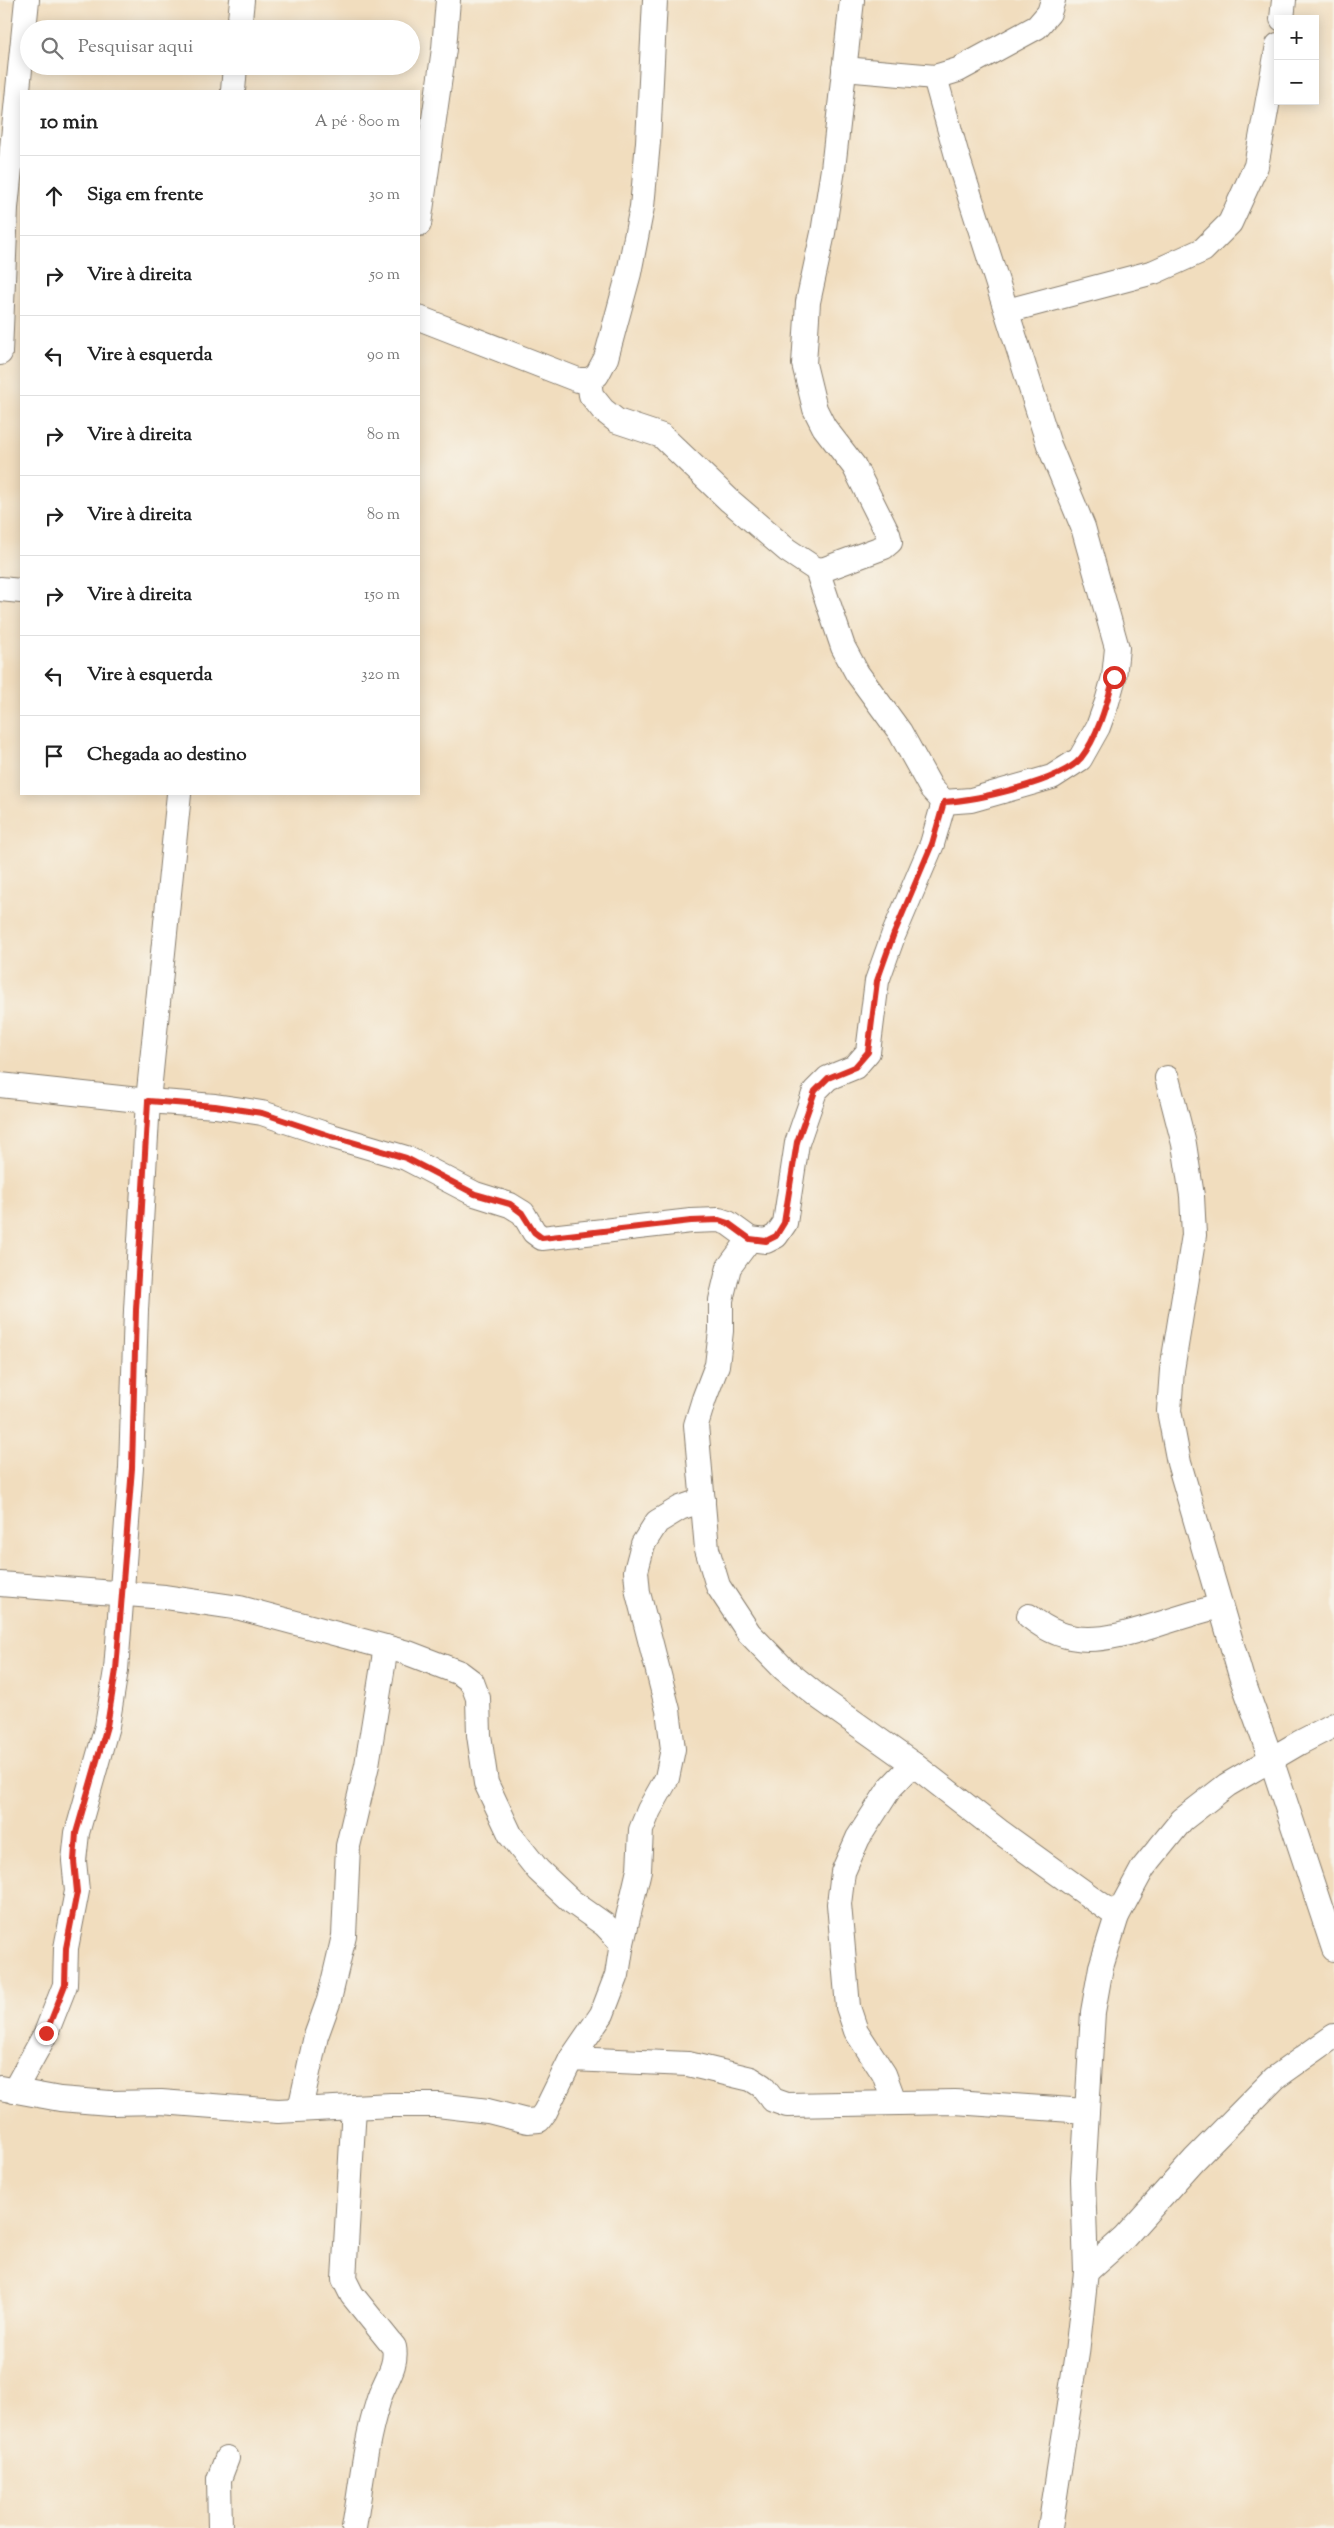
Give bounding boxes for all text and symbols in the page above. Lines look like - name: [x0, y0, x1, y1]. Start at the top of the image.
- map controls: [1274, 15, 1319, 105]
- button: +: [1274, 15, 1319, 60]
- search box: [20, 20, 420, 75]
- icon: search: [38, 34, 66, 62]
- text: Pesquisar aqui: [78, 34, 193, 61]
- button: −: [1274, 60, 1319, 105]
- text: 10 min: [40, 108, 98, 138]
- text: A pé · 800 m: [315, 111, 400, 134]
- icon: ahead: [40, 182, 68, 210]
- text: Siga em frente: [87, 182, 203, 209]
- text: 30 m: [369, 184, 400, 207]
- icon: right: [40, 262, 68, 290]
- text: Vire à direita: [87, 262, 192, 289]
- text: 50 m: [369, 264, 400, 287]
- icon: left: [40, 342, 68, 370]
- text: Vire à esquerda: [87, 342, 213, 369]
- text: 90 m: [367, 344, 400, 367]
- icon: right: [40, 422, 68, 450]
- text: Vire à direita: [87, 422, 192, 449]
- text: 80 m: [367, 424, 400, 447]
- icon: right: [40, 502, 68, 530]
- text: Vire à direita: [87, 502, 192, 529]
- text: 80 m: [367, 504, 400, 527]
- icon: right: [40, 582, 68, 610]
- text: Vire à direita: [87, 582, 192, 609]
- text: 150 m: [364, 584, 400, 607]
- icon: left: [40, 662, 68, 690]
- text: Vire à esquerda: [87, 662, 213, 689]
- text: 320 m: [361, 664, 400, 687]
- route start: [1103, 666, 1126, 689]
- icon: arrive: [40, 742, 68, 770]
- text: Chegada ao destino: [87, 742, 247, 769]
- route end: [35, 2022, 58, 2045]

